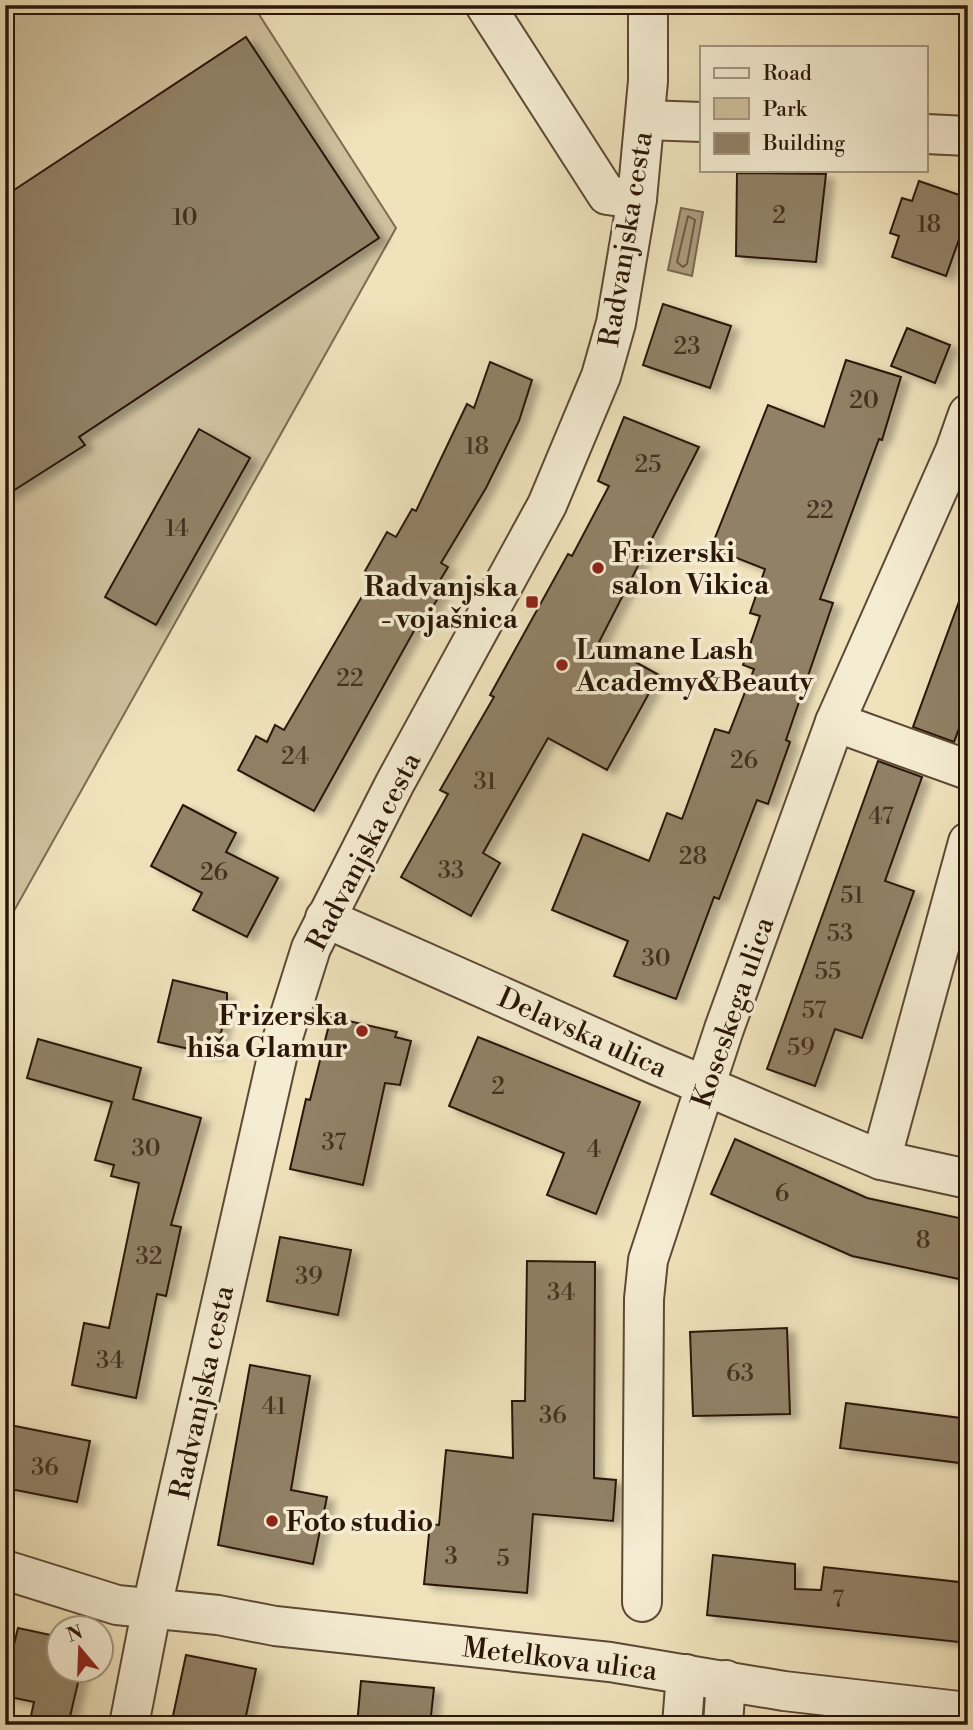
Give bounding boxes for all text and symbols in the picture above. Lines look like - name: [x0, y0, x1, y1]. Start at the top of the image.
- legend: [700, 46, 928, 172]
- text: Road: [763, 61, 812, 87]
- text: Park: [763, 97, 808, 123]
- street label: Radvanjska cesta: [592, 128, 661, 349]
- text: Building: [762, 131, 845, 157]
- house number: 2: [772, 201, 786, 231]
- house number: 10: [172, 203, 198, 233]
- house number: 18: [917, 210, 941, 240]
- house number: 23: [674, 332, 700, 362]
- house number: 20: [849, 386, 879, 416]
- house number: 18: [465, 432, 489, 462]
- house number: 25: [635, 450, 661, 480]
- house number: 22: [806, 496, 834, 526]
- house number: 14: [165, 514, 189, 544]
- place label: Frizerski salon Vikica: [612, 536, 770, 603]
- marker: Frizerski salon Vikica: [590, 560, 606, 576]
- place label: Radvanjska - vojašnica: [364, 570, 519, 637]
- marker: Radvanjska - vojašnica: [524, 594, 540, 610]
- place label: Lumane Lash Academy&Beauty: [575, 633, 814, 700]
- marker: Lumane Lash Academy&Beauty: [554, 657, 570, 673]
- house number: 22: [336, 664, 364, 694]
- house number: 24: [281, 742, 309, 772]
- street label: Radvanjska cesta: [299, 746, 430, 956]
- house number: 26: [730, 746, 758, 776]
- house number: 31: [473, 767, 497, 797]
- house number: 47: [868, 802, 894, 832]
- house number: 28: [679, 842, 707, 872]
- house number: 33: [438, 856, 464, 886]
- house number: 26: [200, 858, 228, 888]
- house number: 51: [840, 881, 864, 911]
- street label: Koseskega ulica: [684, 912, 783, 1112]
- house number: 53: [827, 919, 853, 949]
- house number: 30: [641, 944, 671, 974]
- house number: 55: [815, 957, 841, 987]
- street label: Delavska ulica: [492, 980, 673, 1087]
- house number: 57: [802, 996, 826, 1026]
- place label: Frizerska hiša Glamur: [187, 999, 349, 1066]
- marker: Frizerska hiša Glamur: [354, 1023, 370, 1039]
- house number: 59: [787, 1033, 815, 1063]
- house number: 2: [491, 1072, 505, 1102]
- house number: 37: [322, 1128, 346, 1158]
- house number: 30: [131, 1134, 161, 1164]
- house number: 4: [587, 1135, 601, 1165]
- house number: 6: [775, 1179, 789, 1209]
- house number: 8: [916, 1226, 930, 1256]
- house number: 32: [136, 1242, 162, 1272]
- house number: 39: [295, 1262, 323, 1292]
- house number: 34: [547, 1278, 575, 1308]
- street label: Radvanjska cesta: [163, 1282, 242, 1502]
- house number: 34: [96, 1346, 124, 1376]
- house number: 63: [726, 1359, 754, 1389]
- house number: 41: [262, 1392, 287, 1422]
- house number: 36: [539, 1401, 567, 1431]
- house number: 36: [31, 1453, 59, 1483]
- place label: Foto studio: [286, 1505, 433, 1540]
- marker: Foto studio: [264, 1513, 280, 1529]
- house number: 3: [444, 1542, 458, 1572]
- house number: 5: [496, 1544, 510, 1574]
- house number: 7: [832, 1585, 844, 1615]
- north arrow: [46, 1614, 116, 1684]
- text: N: [64, 1620, 86, 1648]
- street label: Metelkova ulica: [460, 1630, 660, 1689]

